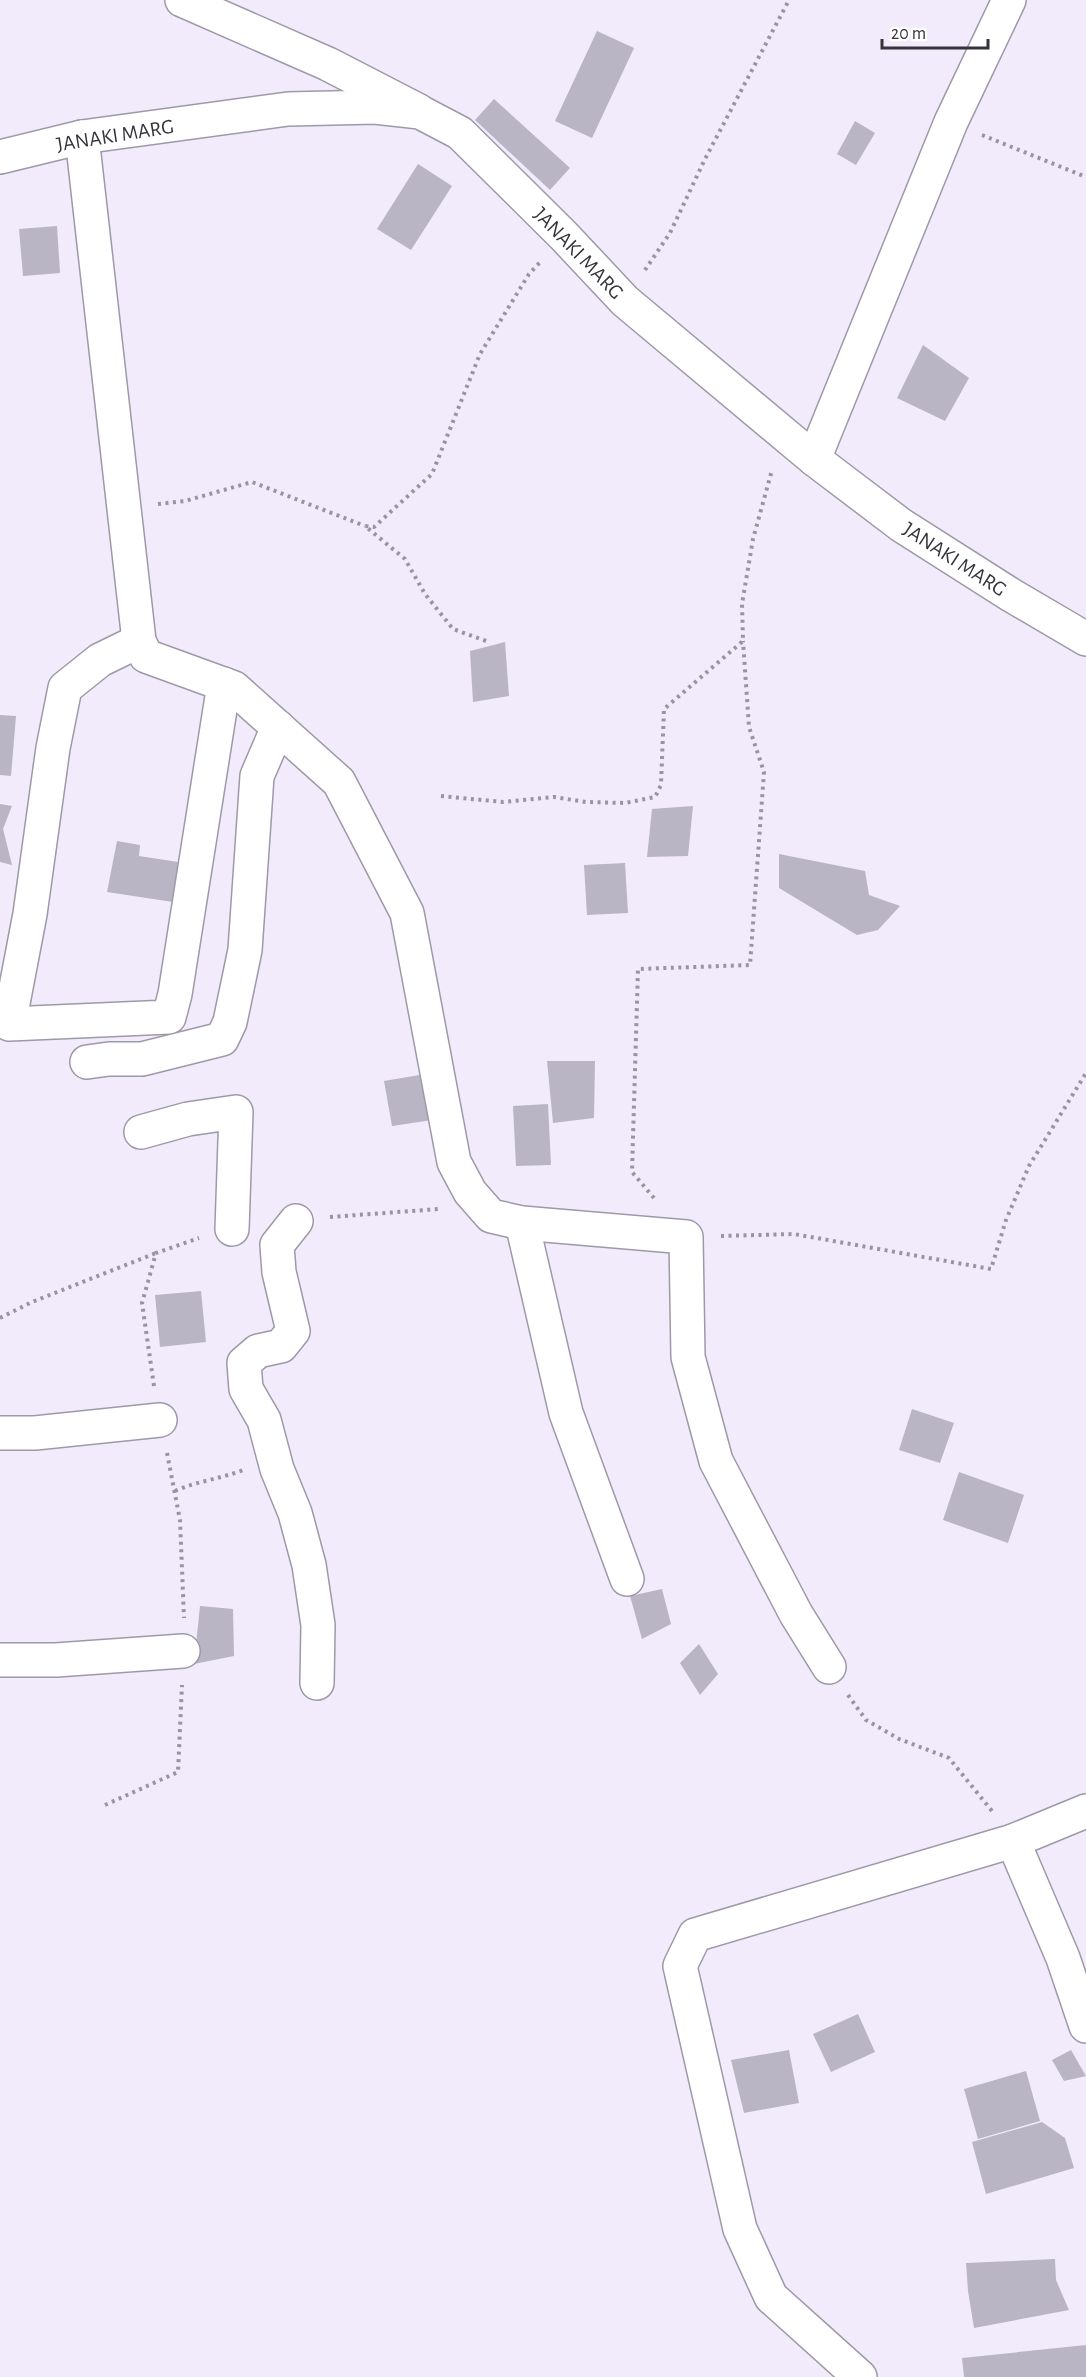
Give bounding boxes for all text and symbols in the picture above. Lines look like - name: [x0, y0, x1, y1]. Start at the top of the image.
- scale bar: [882, 12, 988, 50]
- text: 20 m: [891, 25, 926, 43]
- street label: JANAKI MARG: [55, 116, 175, 155]
- street label: JANAKI MARG: [530, 203, 627, 303]
- street label: JANAKI MARG: [899, 518, 1010, 600]

